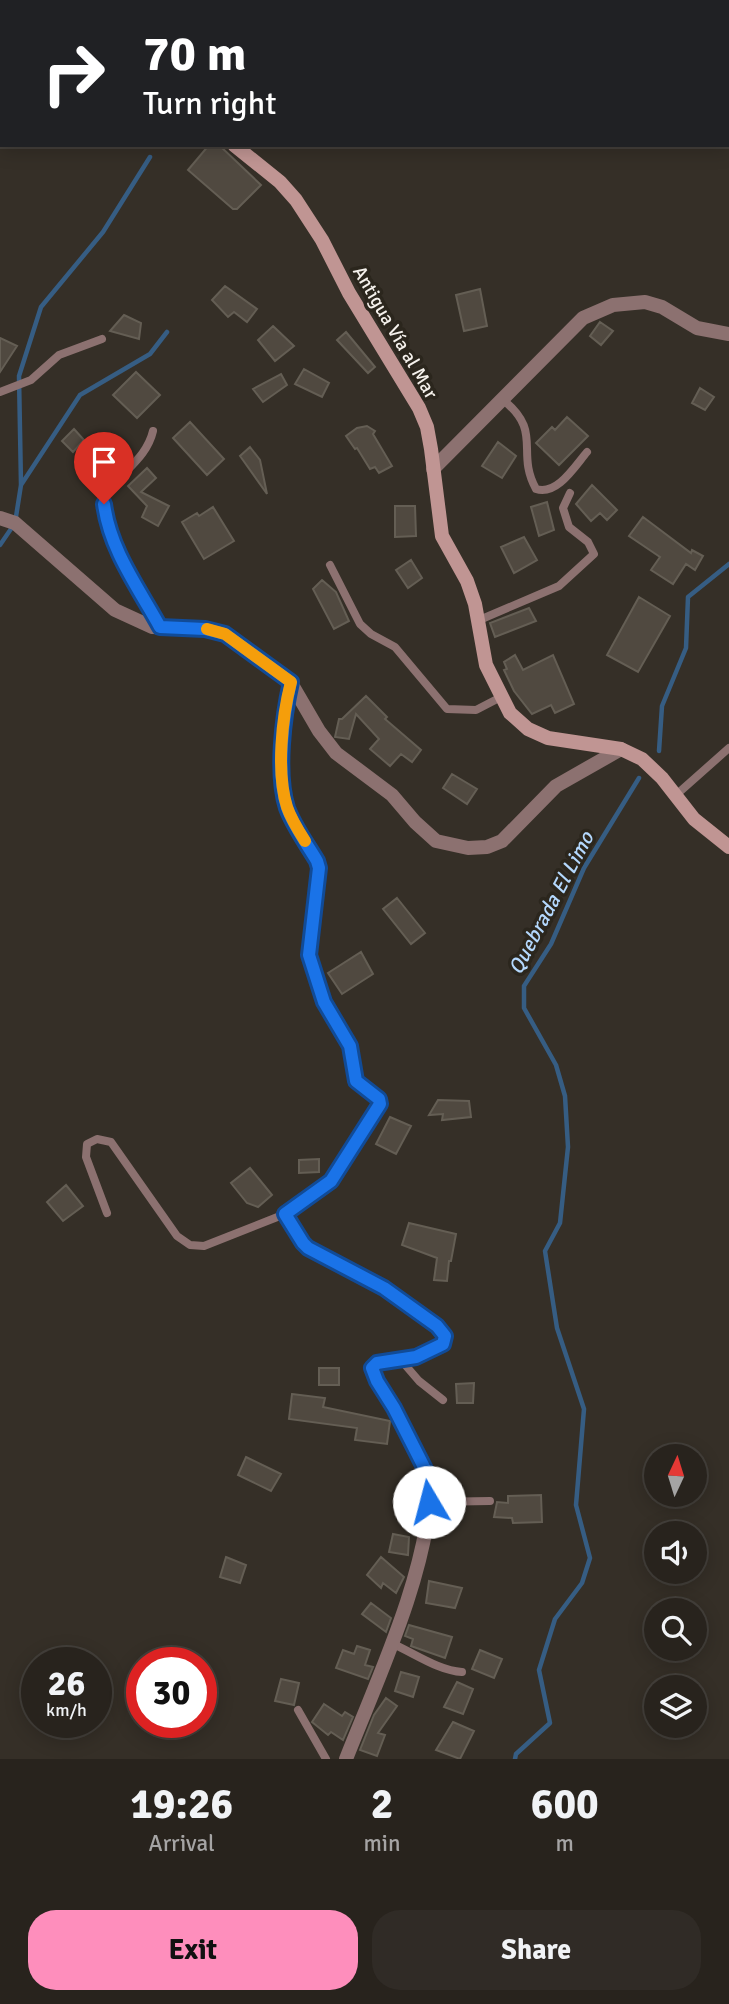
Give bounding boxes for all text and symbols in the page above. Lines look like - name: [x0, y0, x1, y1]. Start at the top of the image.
- text: 70 m: [143, 24, 246, 84]
- icon: right: [28, 28, 119, 119]
- text: Turn right: [143, 84, 276, 123]
- street label: Antigua Vía al Mar: [347, 262, 443, 403]
- pin: [74, 432, 134, 504]
- icon: arrive: [85, 443, 123, 481]
- water label: Quebrada El Limo: [502, 826, 600, 979]
- north arrow: [644, 1444, 707, 1507]
- map controls: [644, 1444, 707, 1738]
- position arrow: [392, 1465, 466, 1539]
- button: sound: [644, 1521, 707, 1584]
- button: search: [644, 1598, 707, 1661]
- speed limit sign: 30: [126, 1647, 217, 1738]
- text: 26: [48, 1662, 85, 1705]
- button: layers: [644, 1675, 707, 1738]
- text: km/h: [46, 1699, 87, 1721]
- text: 19:26: [130, 1779, 233, 1830]
- text: 2: [371, 1779, 393, 1830]
- text: 600: [531, 1779, 599, 1830]
- text: Arrival: [149, 1829, 215, 1858]
- text: min: [363, 1829, 401, 1858]
- text: m: [556, 1829, 574, 1858]
- button: Exit: [28, 1910, 358, 1990]
- button: Share: [372, 1910, 701, 1990]

